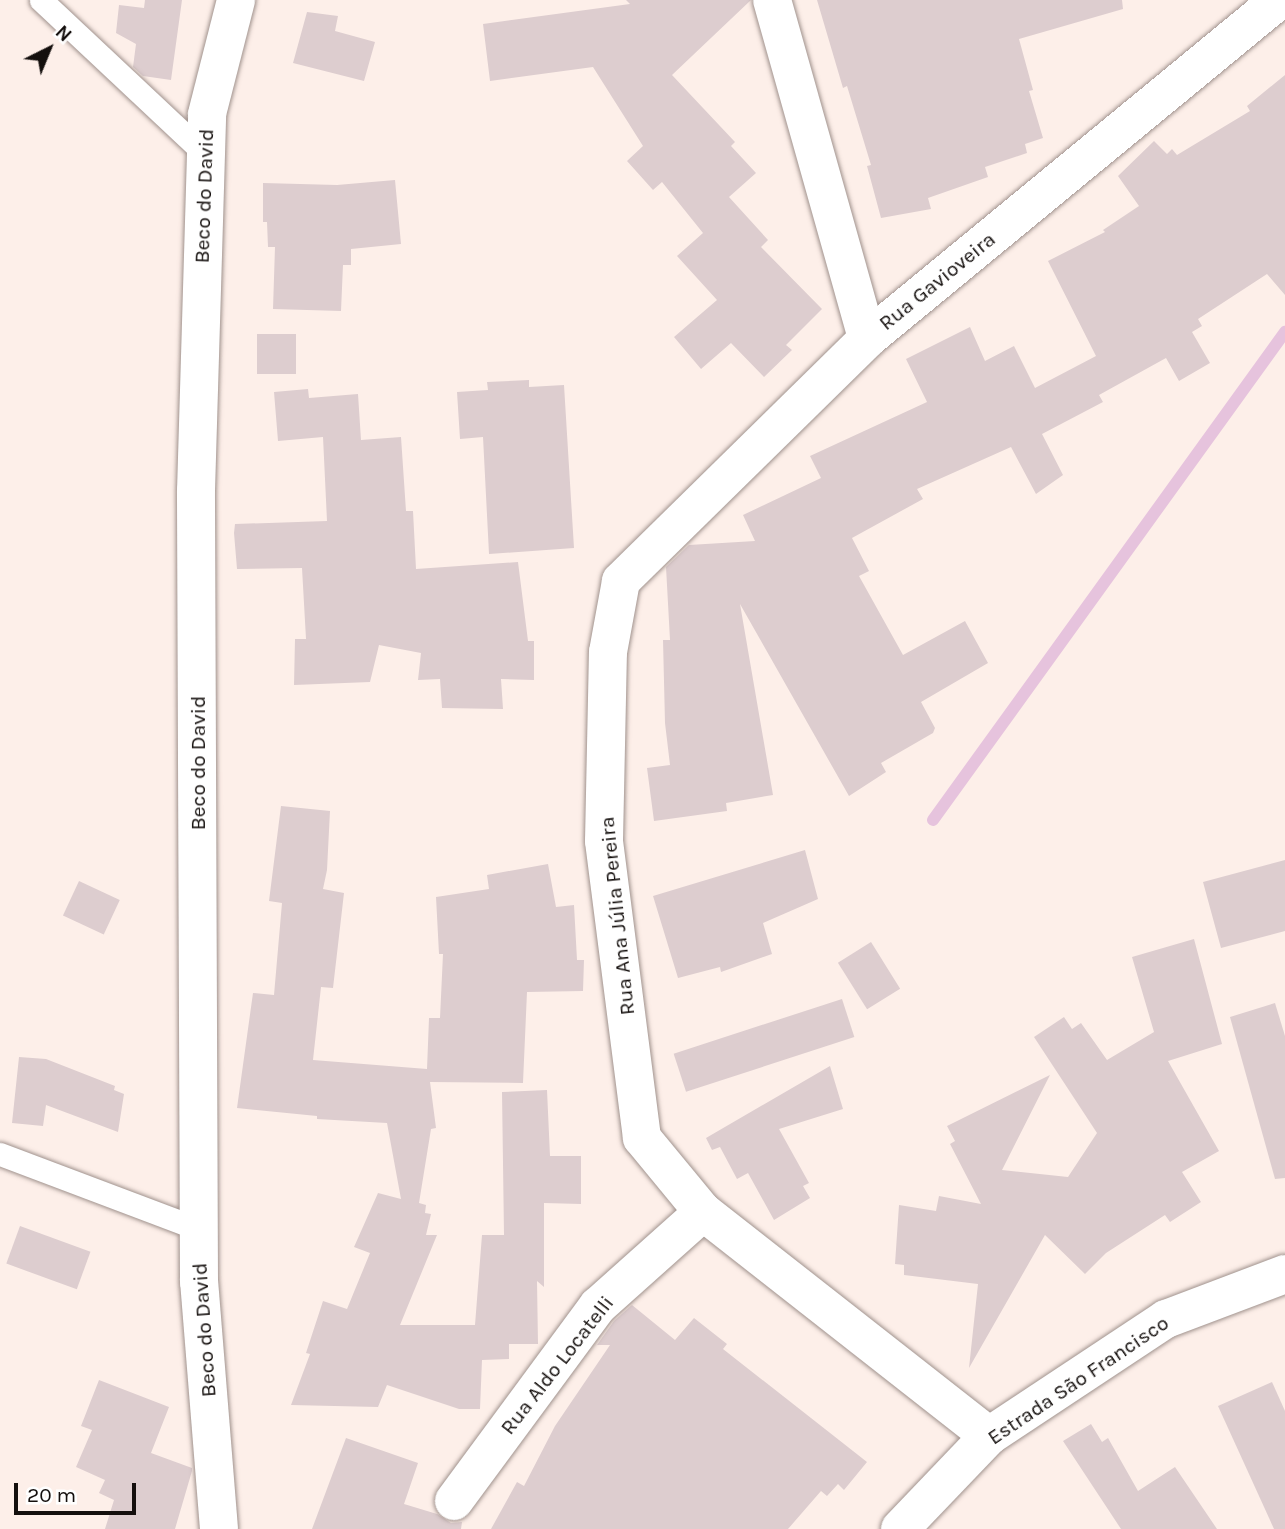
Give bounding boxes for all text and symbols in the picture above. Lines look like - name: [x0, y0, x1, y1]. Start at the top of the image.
- north arrow: [14, 14, 84, 84]
- text: N: [51, 21, 76, 46]
- street label: Beco do David: [189, 128, 219, 264]
- street label: Rua Gavioveira: [874, 226, 1000, 336]
- street label: Beco do David: [185, 696, 211, 830]
- street label: Rua Ana Júlia Pereira: [594, 815, 640, 1017]
- street label: Beco do David: [187, 1262, 221, 1398]
- street label: Rua Aldo Locatelli: [495, 1291, 619, 1439]
- street label: Estrada São Francisco: [983, 1310, 1173, 1450]
- scale bar: [18, 1470, 140, 1514]
- text: 20 m: [27, 1483, 76, 1507]

